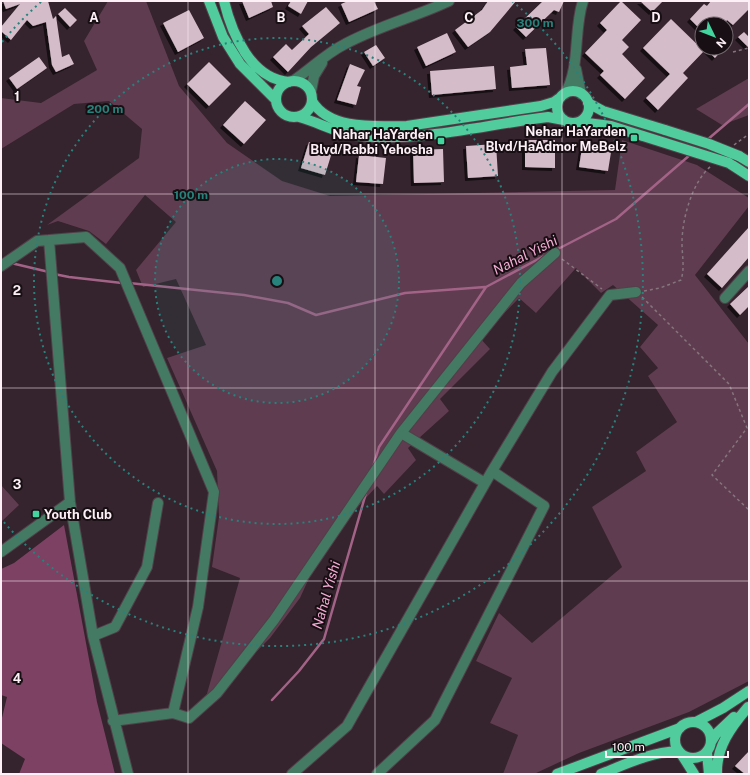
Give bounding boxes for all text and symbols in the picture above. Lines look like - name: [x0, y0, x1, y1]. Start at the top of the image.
- text: A: [89, 10, 99, 25]
- text: B: [277, 10, 286, 25]
- text: C: [464, 10, 474, 25]
- text: D: [651, 10, 661, 25]
- text: 300 m: [517, 16, 554, 30]
- north arrow: [694, 16, 734, 56]
- text: N: [714, 36, 729, 50]
- text: 1: [14, 89, 20, 104]
- text: 200 m: [87, 102, 123, 116]
- place label: Nehar HaYarden Blvd/HaAdmor MeBelz: [485, 124, 627, 154]
- place label: Nahar HaYarden Blvd/Rabbi Yehosha: [310, 127, 433, 157]
- marker: Nehar HaYarden Blvd/HaAdmor MeBelz: [629, 133, 639, 143]
- marker: Nahar HaYarden Blvd/Rabbi Yehosha: [436, 136, 446, 146]
- text: 100 m: [174, 188, 208, 202]
- water label: Nahal Yishi: [490, 232, 560, 278]
- centre of rings: [270, 274, 284, 288]
- text: 2: [13, 283, 21, 298]
- text: 3: [13, 477, 22, 492]
- place label: Youth Club: [44, 507, 112, 522]
- marker: Youth Club: [31, 509, 41, 519]
- water label: Nahal Yishi: [309, 559, 343, 631]
- text: 4: [13, 671, 22, 686]
- scale bar: [606, 733, 728, 759]
- text: 100 m: [612, 740, 645, 754]

